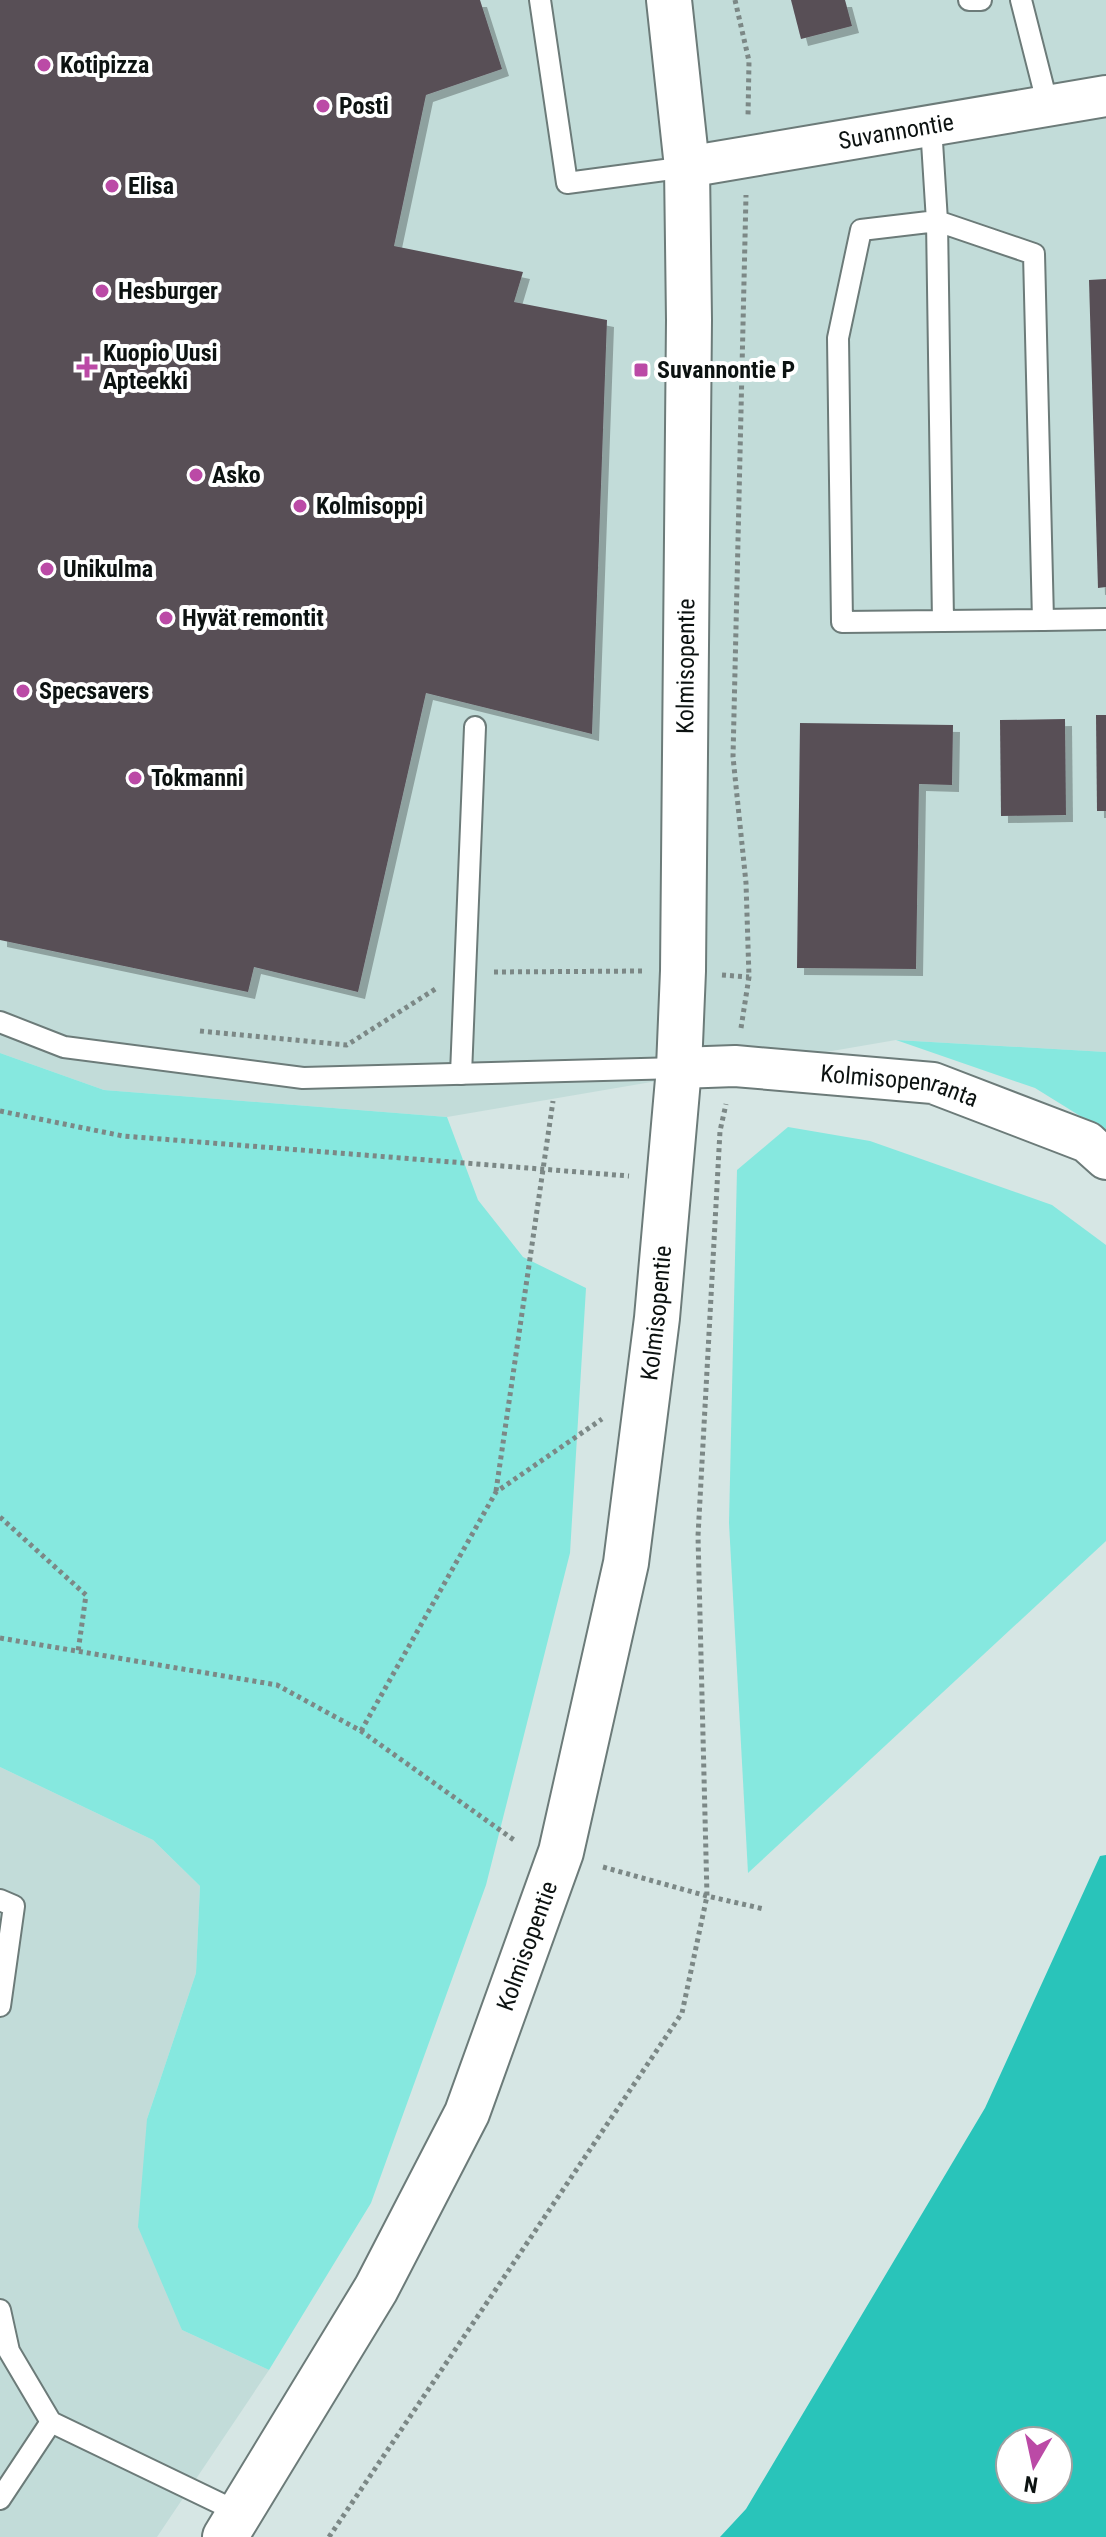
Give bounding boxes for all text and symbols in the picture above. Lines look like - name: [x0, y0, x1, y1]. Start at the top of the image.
- place label: Kotipizza: [60, 51, 149, 79]
- marker: Kotipizza: [35, 56, 53, 74]
- place label: Posti: [339, 92, 389, 120]
- marker: Posti: [314, 97, 332, 115]
- street label: Suvannontie: [836, 108, 956, 155]
- place label: Elisa: [128, 172, 174, 200]
- marker: Elisa: [103, 177, 121, 195]
- place label: Hesburger: [118, 277, 218, 305]
- marker: Hesburger: [93, 282, 111, 300]
- place label: Kuopio Uusi Apteekki: [103, 339, 218, 395]
- place label: Suvannontie P: [657, 356, 795, 384]
- marker: Kuopio Uusi Apteekki: [78, 358, 96, 376]
- marker: Suvannontie P: [632, 361, 650, 379]
- place label: Asko: [212, 461, 261, 489]
- marker: Asko: [187, 466, 205, 484]
- place label: Kolmisoppi: [316, 492, 423, 520]
- marker: Kolmisoppi: [291, 497, 309, 515]
- place label: Unikulma: [63, 555, 153, 583]
- marker: Unikulma: [38, 560, 56, 578]
- street label: Kolmisopentie: [671, 598, 700, 734]
- place label: Hyvät remontit: [182, 604, 324, 632]
- marker: Hyvät remontit: [157, 609, 175, 627]
- place label: Specsavers: [39, 677, 149, 705]
- marker: Specsavers: [14, 682, 32, 700]
- place label: Tokmanni: [151, 764, 244, 792]
- marker: Tokmanni: [126, 769, 144, 787]
- street label: Kolmisopenranta: [819, 1059, 982, 1113]
- street label: Kolmisopentie: [635, 1244, 677, 1382]
- street label: Kolmisopentie: [491, 1877, 563, 2014]
- north arrow: [994, 2425, 1074, 2505]
- text: N: [1022, 2471, 1040, 2498]

